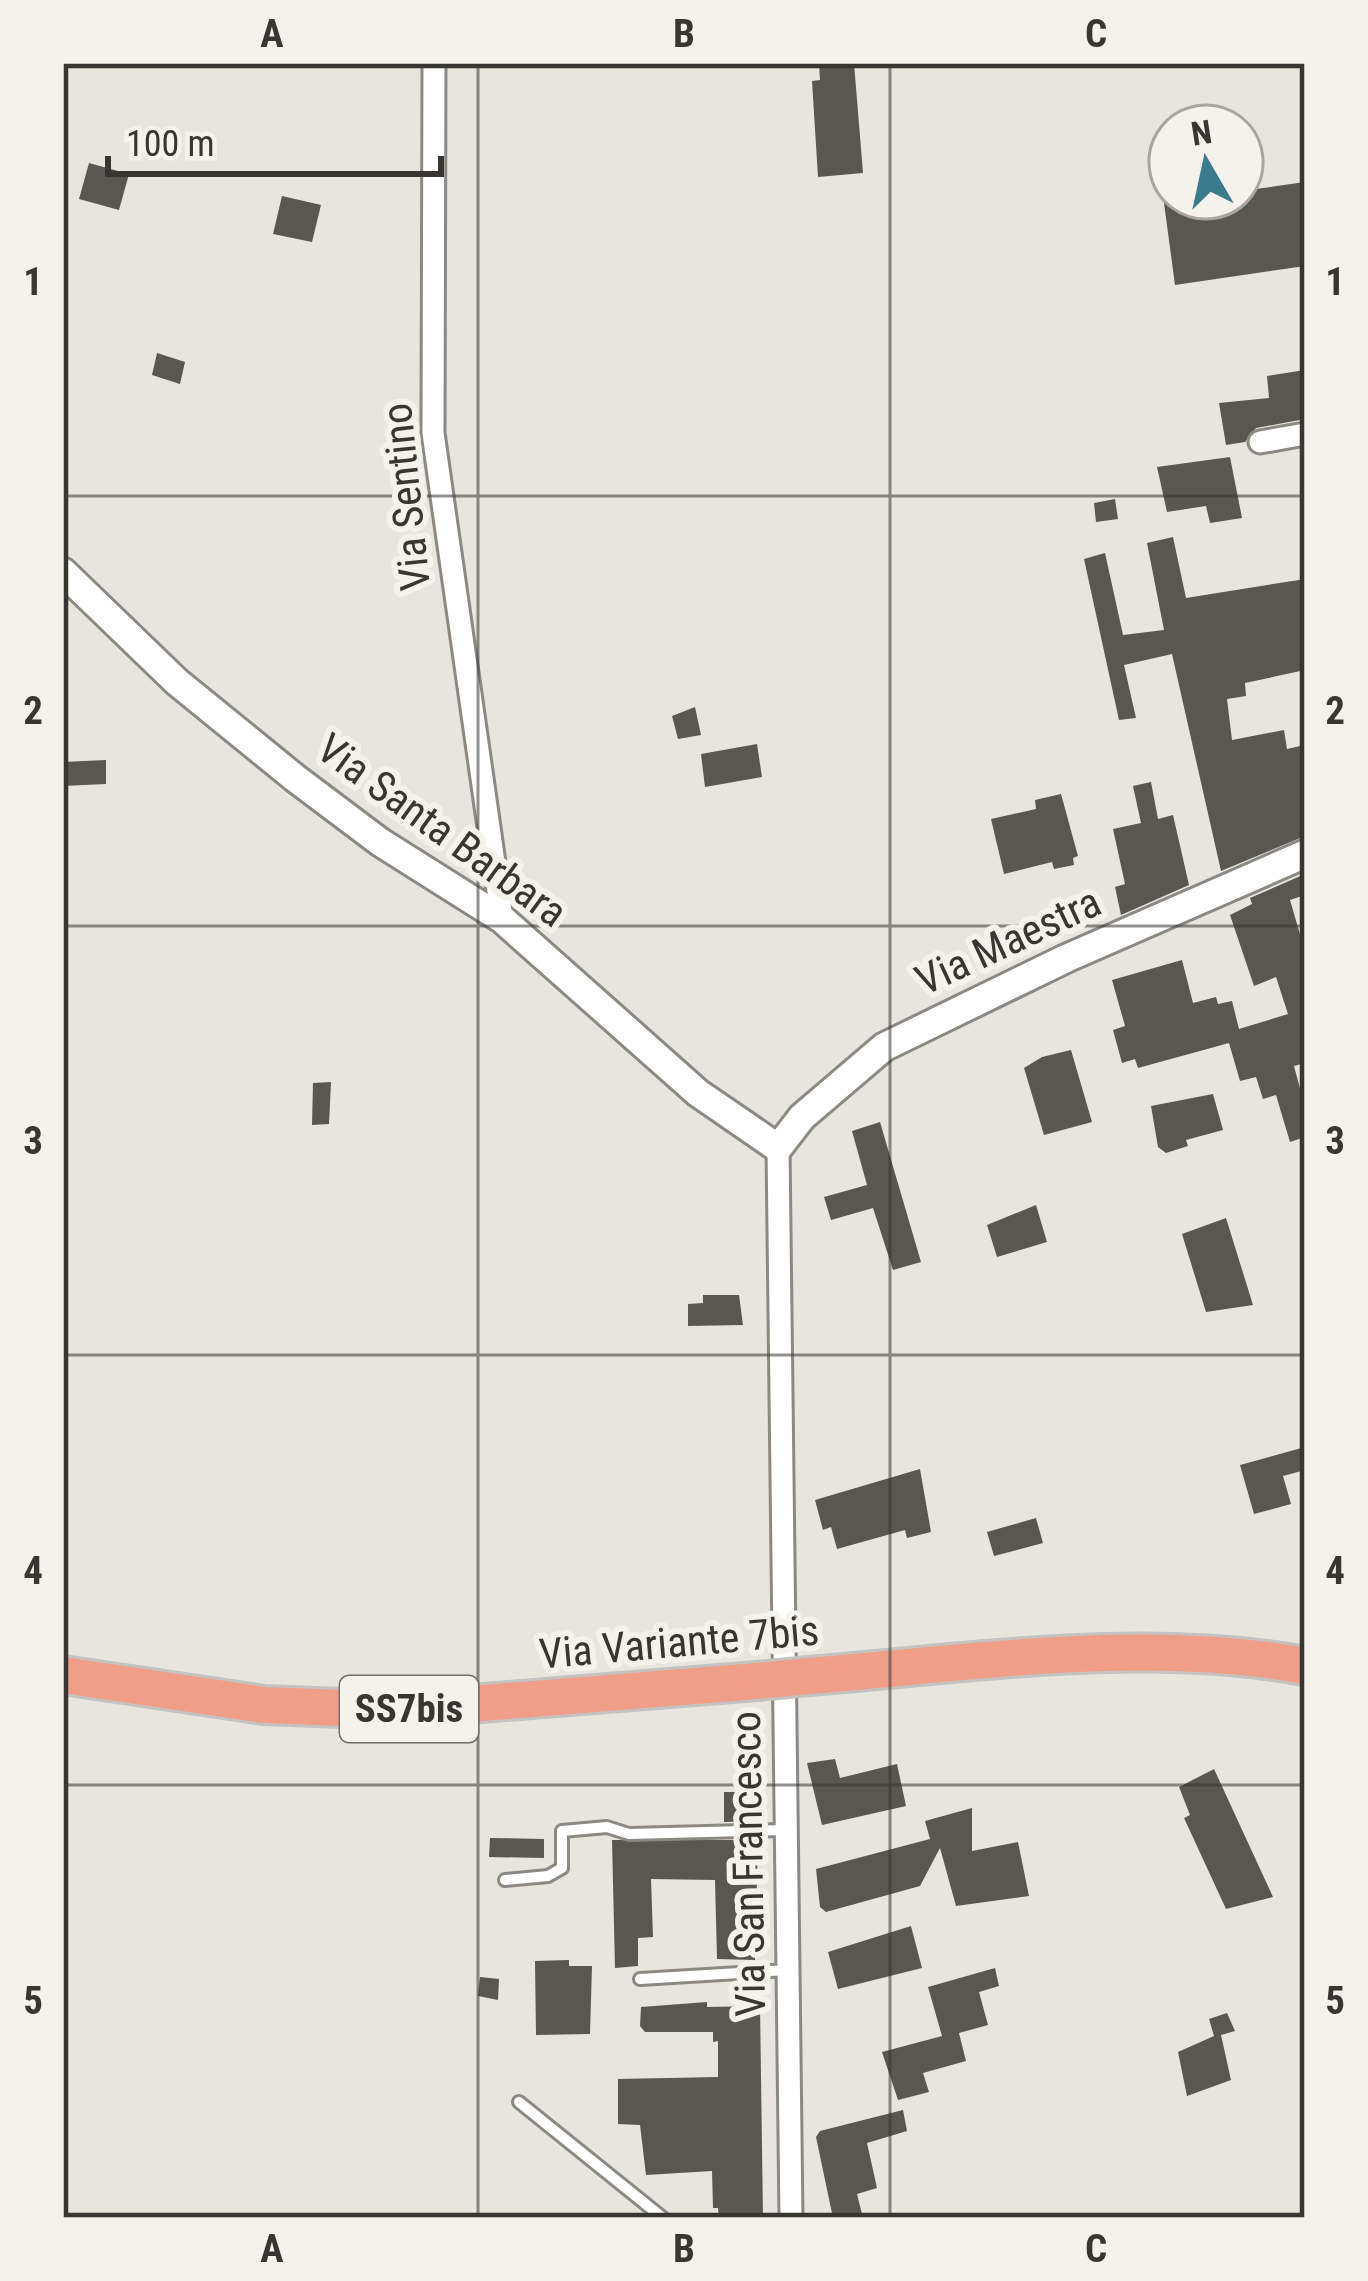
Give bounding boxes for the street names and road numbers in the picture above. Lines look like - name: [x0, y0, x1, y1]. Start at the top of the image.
- street label: Via Sentino: [372, 401, 440, 593]
- street label: Via Santa Barbara: [308, 723, 576, 937]
- street label: Via Maestra: [908, 877, 1108, 1005]
- street label: Via Variante 7bis: [537, 1605, 821, 1679]
- road number: SS7bis: [340, 1676, 478, 1742]
- street label: Via San Francesco: [721, 1711, 775, 2017]

